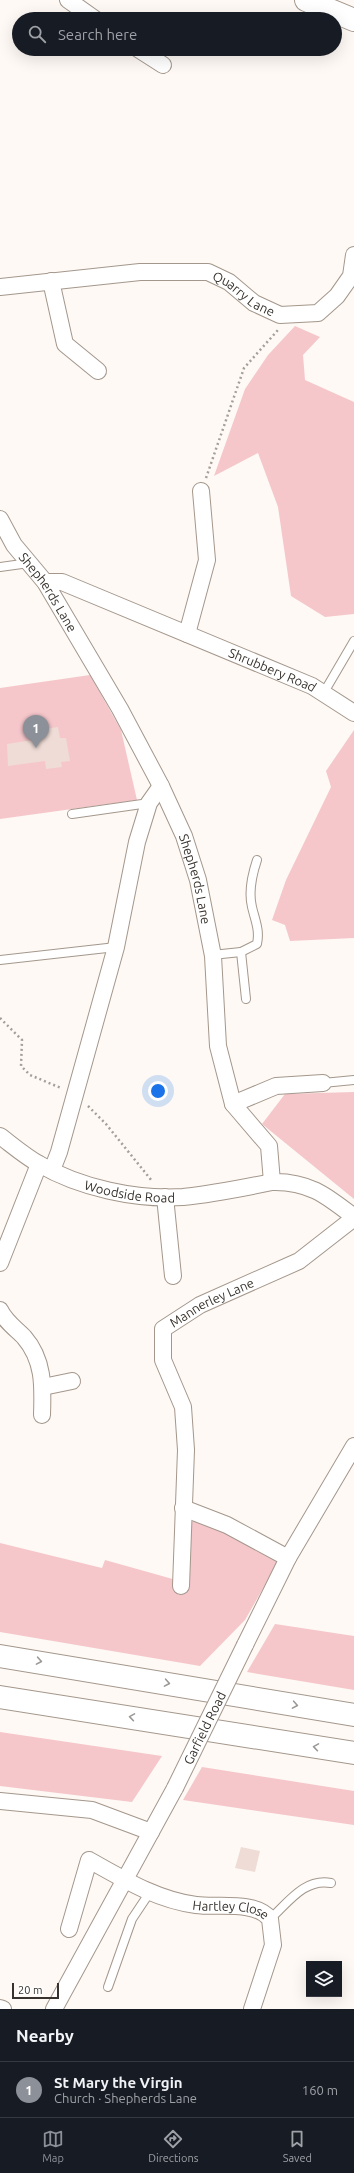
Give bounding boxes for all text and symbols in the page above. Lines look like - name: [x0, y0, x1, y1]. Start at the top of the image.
- search box: [12, 12, 342, 56]
- icon: search: [26, 23, 48, 45]
- text: Search here: [58, 26, 137, 43]
- street label: Quarry Lane: [210, 268, 277, 319]
- street label: Shepherds Lane: [16, 550, 80, 634]
- street label: Shrubbery Road: [227, 645, 319, 694]
- pin: 1: [23, 715, 49, 748]
- street label: Shepherds Lane: [177, 832, 214, 925]
- your location: [148, 1081, 168, 1101]
- street label: Woodside Road: [83, 1178, 175, 1204]
- street label: Mannerley Lane: [167, 1275, 256, 1330]
- one-way arrow: [35, 1656, 42, 1665]
- one-way arrow: [164, 1678, 170, 1687]
- street label: Garfield Road: [181, 1689, 228, 1767]
- one-way arrow: [292, 1700, 298, 1709]
- one-way arrow: [129, 1714, 135, 1722]
- one-way arrow: [312, 1743, 319, 1752]
- street label: Hartley Close: [192, 1898, 272, 1922]
- map controls: [306, 1961, 342, 1997]
- button: layers: [306, 1961, 342, 1997]
- scale bar: [12, 1981, 59, 2000]
- text: 20 m: [18, 1984, 42, 1996]
- text: Nearby: [16, 2026, 74, 2045]
- text: St Mary the Virgin: [54, 2074, 183, 2091]
- text: 1: [25, 2083, 33, 2097]
- text: 160 m: [302, 2083, 338, 2097]
- text: Church · Shepherds Lane: [54, 2091, 197, 2105]
- tab: Map: [42, 2128, 64, 2164]
- tab: Directions: [148, 2128, 198, 2164]
- tab: Saved: [283, 2128, 312, 2164]

